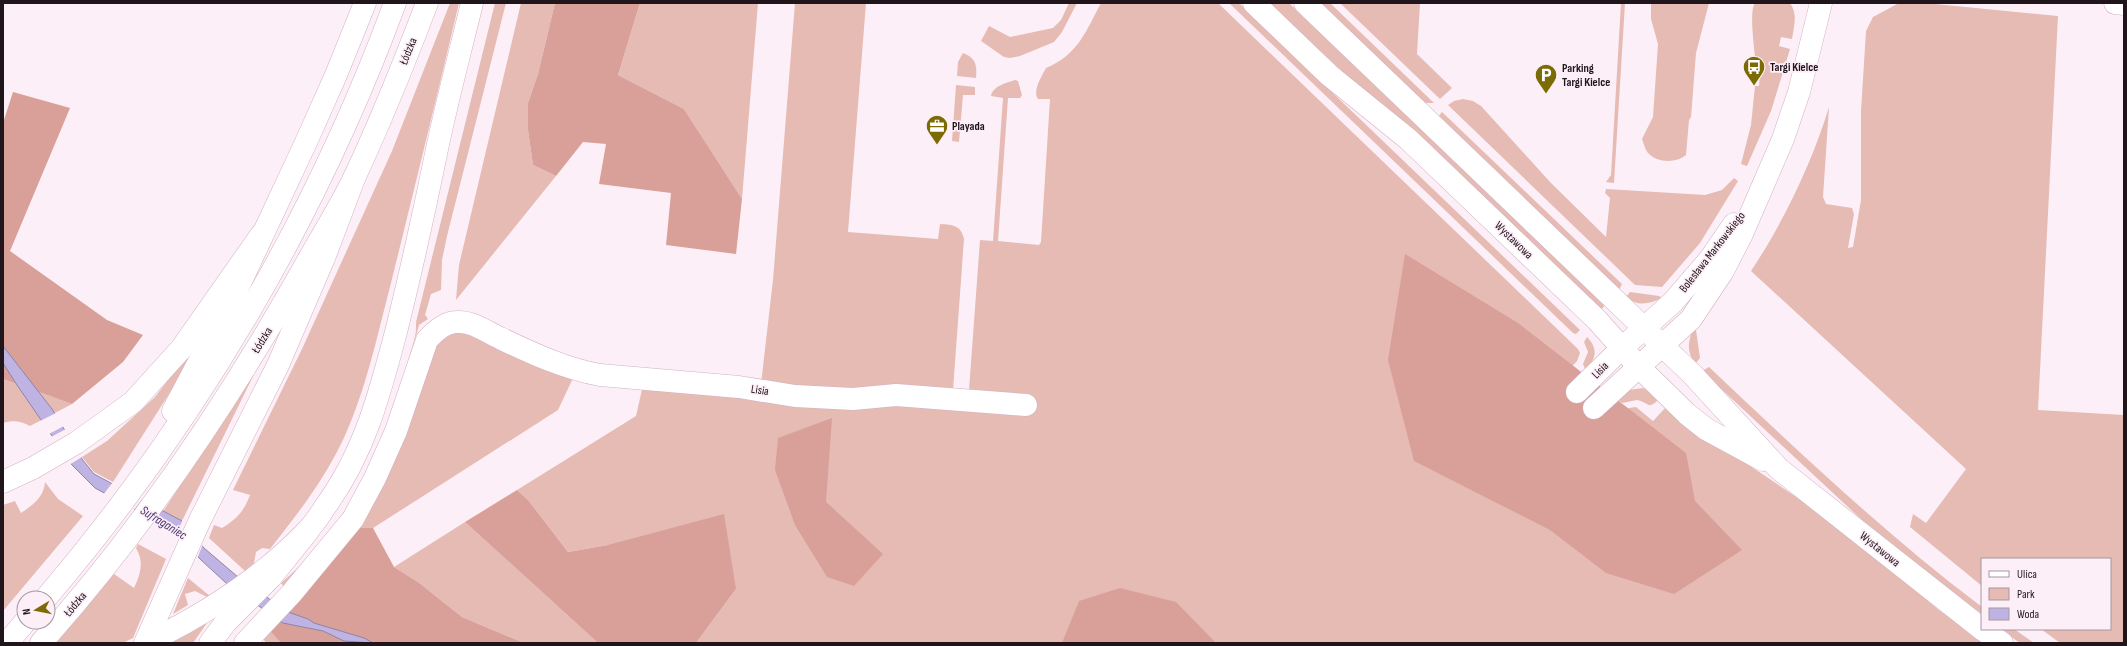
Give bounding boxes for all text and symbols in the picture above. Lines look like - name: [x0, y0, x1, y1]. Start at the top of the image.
- street label: Łódzka: [396, 35, 421, 68]
- bus stop icon: Targi Kielce: [1741, 54, 1767, 87]
- place label: Targi Kielce: [1770, 60, 1818, 75]
- place label: Parking Targi Kielce: [1562, 61, 1610, 90]
- parking icon: Parking Targi Kielce: [1533, 62, 1559, 95]
- office icon: Playada: [924, 113, 950, 146]
- place label: Playada: [952, 119, 985, 134]
- street label: Bolesława Markowskiego: [1676, 209, 1749, 296]
- street label: Wystawowa: [1491, 218, 1536, 263]
- street label: Łódzka: [248, 324, 276, 357]
- street label: Lisia: [1589, 358, 1612, 382]
- street label: Lisia: [750, 382, 770, 399]
- water label: Sufraganiec: [137, 502, 190, 544]
- street label: Wystawowa: [1856, 529, 1903, 570]
- legend: [1981, 558, 2111, 630]
- text: Ulica: [2017, 567, 2037, 582]
- text: Park: [2017, 587, 2035, 602]
- street label: Łódzka: [60, 589, 90, 621]
- north arrow: [16, 590, 56, 630]
- text: Woda: [2017, 607, 2040, 622]
- text: N: [20, 608, 34, 616]

